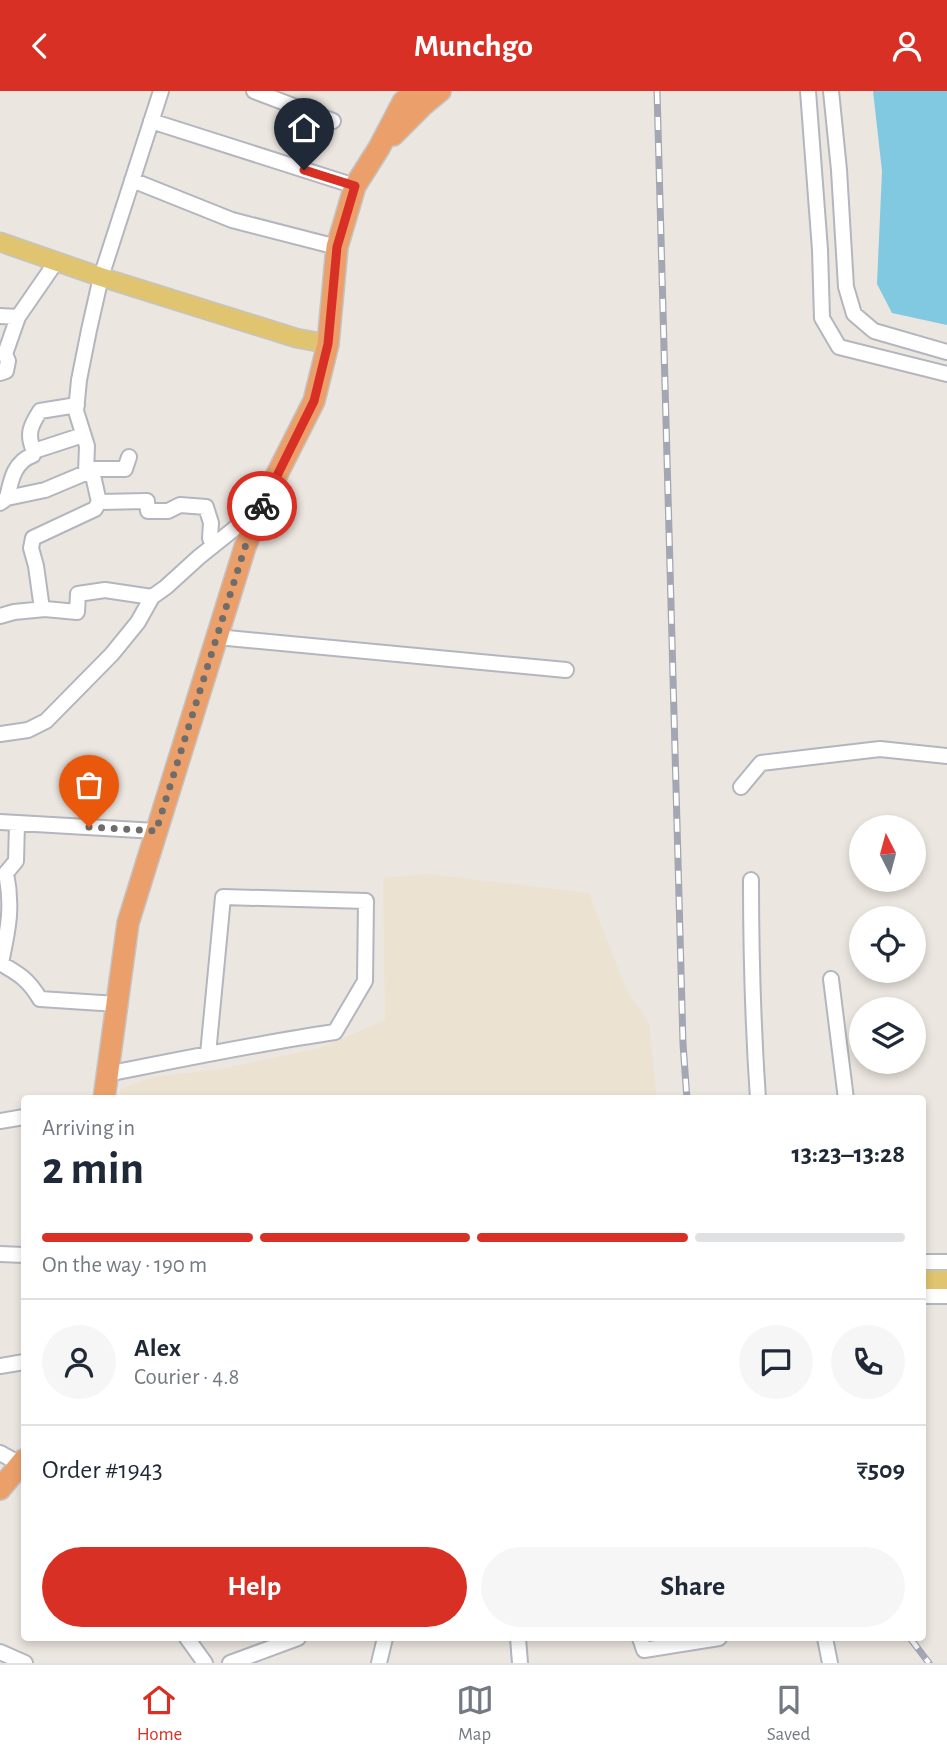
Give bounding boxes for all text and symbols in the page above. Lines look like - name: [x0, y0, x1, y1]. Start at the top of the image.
- icon: back: [21, 27, 59, 65]
- icon: person: [888, 27, 926, 65]
- text: Munchgo: [414, 30, 533, 62]
- pin: [274, 98, 334, 170]
- icon: home: [285, 109, 323, 147]
- courier: [227, 471, 297, 541]
- icon: bike: [243, 487, 281, 525]
- pin: [59, 755, 119, 827]
- icon: bag: [70, 766, 108, 804]
- north arrow: [849, 815, 926, 893]
- map controls: [849, 815, 926, 1074]
- button: locate: [849, 906, 926, 983]
- button: layers: [849, 997, 926, 1074]
- text: Arriving in: [42, 1117, 135, 1140]
- text: 13:23–13:28: [791, 1141, 905, 1167]
- text: 2 min: [42, 1146, 144, 1192]
- text: On the way · 190 m: [42, 1254, 207, 1277]
- button: person: [42, 1325, 116, 1399]
- button: chat: [739, 1325, 813, 1399]
- button: phone: [831, 1325, 905, 1399]
- text: Alex: [134, 1335, 181, 1361]
- text: Courier · 4.8: [134, 1366, 239, 1389]
- text: Order #1943: [42, 1457, 163, 1483]
- text: ₹509: [857, 1457, 905, 1483]
- button: Help: [42, 1547, 467, 1627]
- button: Share: [481, 1547, 905, 1627]
- tab: Home: [137, 1681, 182, 1746]
- tab: Map: [456, 1681, 494, 1746]
- tab: Saved: [767, 1681, 810, 1746]

